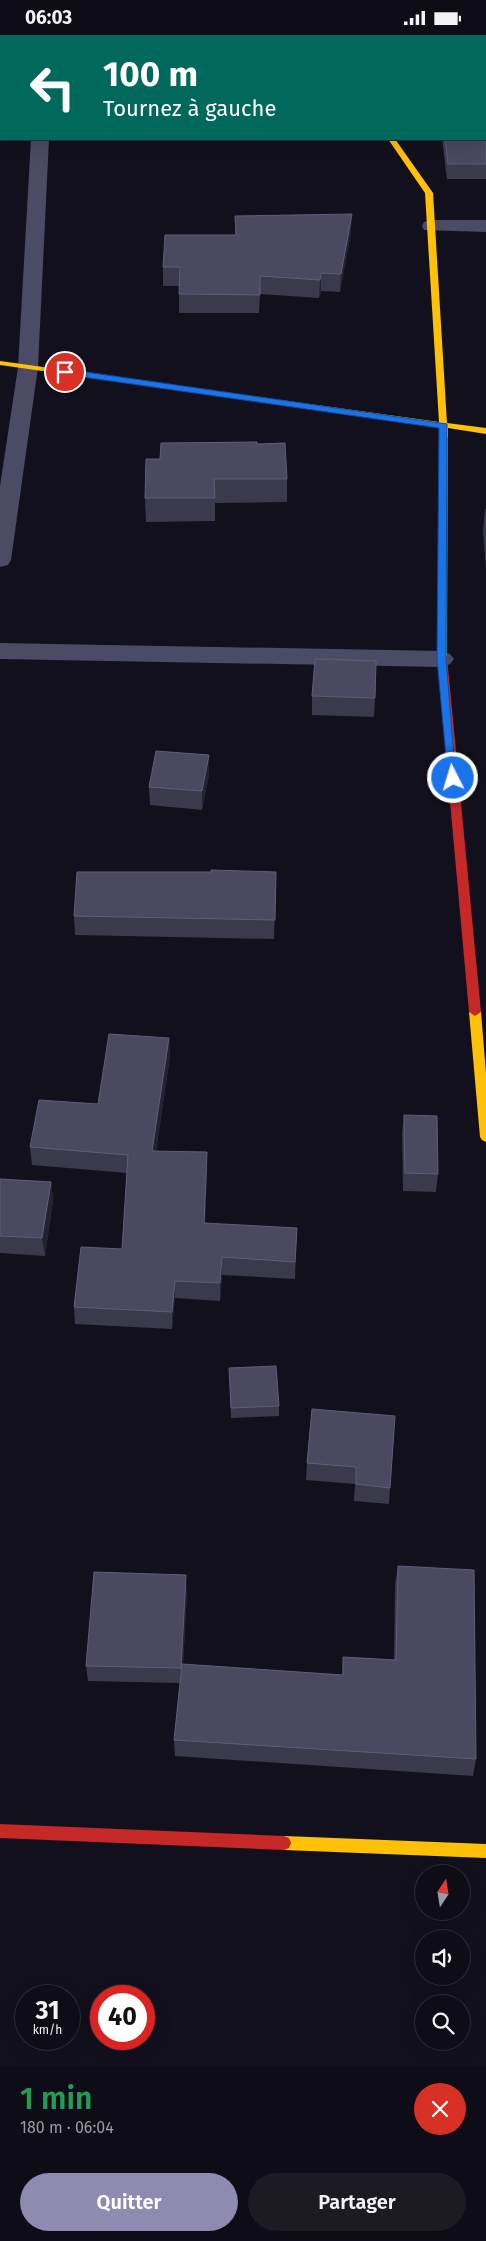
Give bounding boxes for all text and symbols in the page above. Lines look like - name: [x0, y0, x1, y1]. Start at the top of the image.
- text: 06:03: [25, 6, 72, 29]
- text: 100 m: [103, 53, 198, 95]
- icon: left: [20, 55, 85, 120]
- text: Tournez à gauche: [103, 95, 276, 122]
- pin: [44, 351, 86, 393]
- icon: arrive: [51, 358, 79, 386]
- position arrow: [426, 751, 478, 803]
- north arrow: [415, 1865, 470, 1920]
- map controls: [415, 1865, 470, 2050]
- button: sound: [415, 1930, 470, 1985]
- speed limit sign: 40: [90, 1985, 155, 2050]
- button: search: [415, 1995, 470, 2050]
- text: 31: [35, 1996, 60, 2026]
- text: km/h: [33, 2023, 62, 2037]
- text: 1 min: [20, 2081, 92, 2117]
- button: close: [414, 2083, 466, 2135]
- text: 180 m · 06:04: [20, 2118, 114, 2137]
- button: Quitter: [20, 2173, 238, 2231]
- button: Partager: [248, 2173, 466, 2231]

